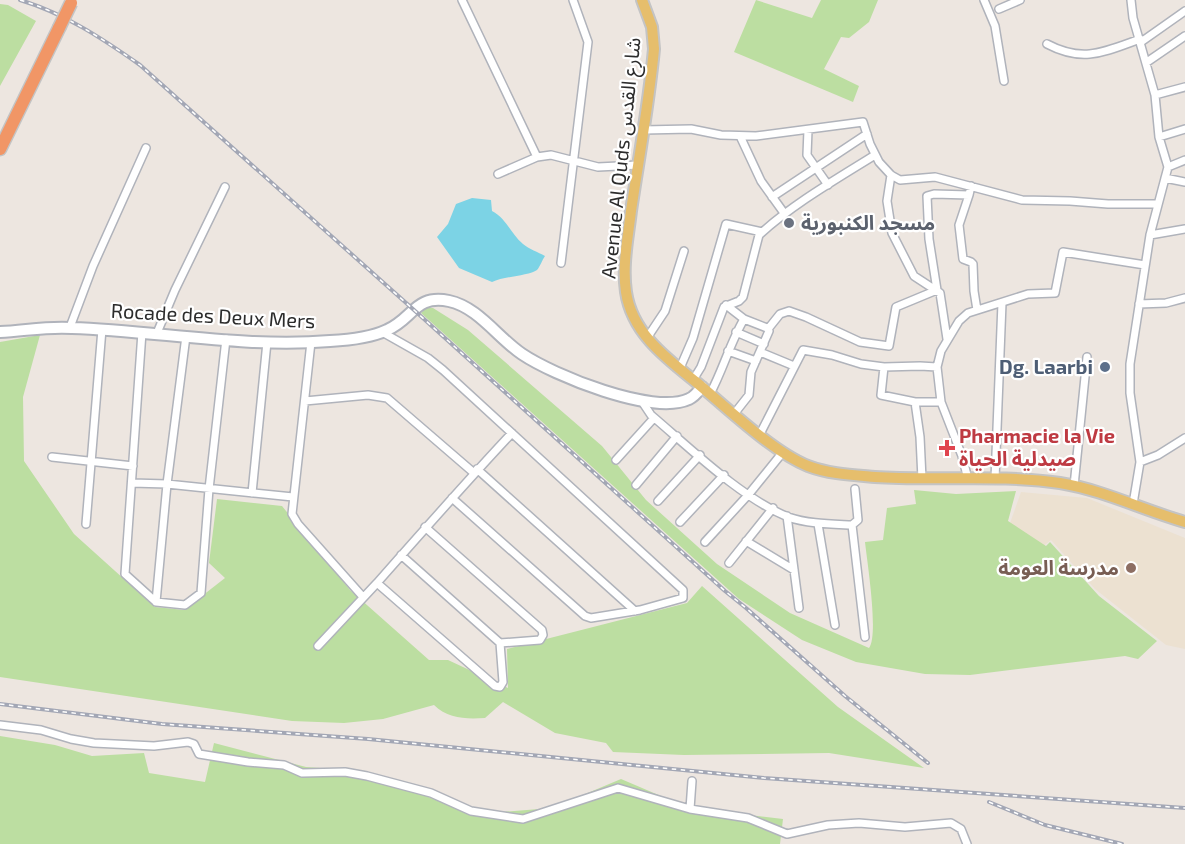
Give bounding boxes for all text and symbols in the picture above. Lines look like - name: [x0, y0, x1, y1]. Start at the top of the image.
- street label: Avenue Al Quds شارع القدس: [595, 36, 649, 280]
- place label: مسجد الكنبورية: [801, 210, 935, 235]
- marker: مسجد الكنبورية: [782, 216, 796, 230]
- street label: Rocade des Deux Mers: [110, 298, 316, 332]
- place label: Dg. Laarbi: [999, 354, 1093, 378]
- marker: Dg. Laarbi: [1098, 360, 1112, 374]
- place label: Pharmacie la Vie صيدلية الحياة: [959, 423, 1115, 471]
- marker: Pharmacie la Vie صيدلية الحياة: [940, 441, 954, 455]
- place label: مدرسة العومة: [998, 555, 1119, 580]
- marker: مدرسة العومة: [1124, 561, 1138, 575]

